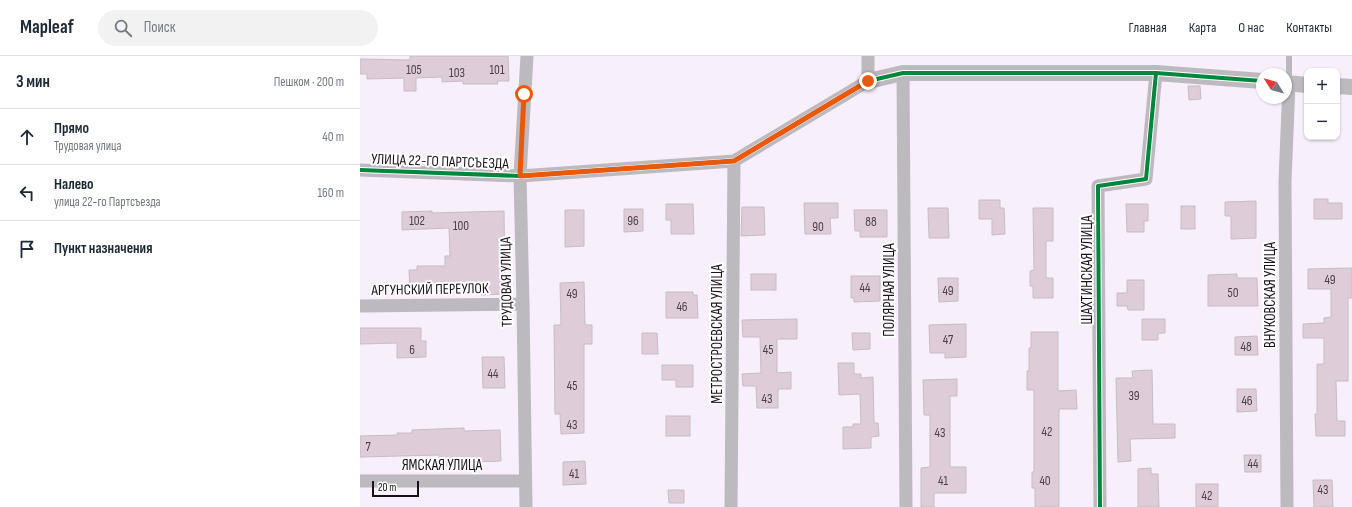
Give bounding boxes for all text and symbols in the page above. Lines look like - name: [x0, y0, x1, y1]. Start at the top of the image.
- search box: [98, 10, 378, 46]
- text: Mapleaf: [20, 16, 74, 39]
- icon: search: [112, 17, 134, 39]
- text: Поиск: [144, 18, 175, 37]
- text: Главная: [1129, 19, 1167, 36]
- text: Карта: [1189, 19, 1216, 36]
- text: О нас: [1238, 19, 1264, 36]
- text: Контакты: [1286, 19, 1332, 36]
- house number: 105: [406, 62, 422, 78]
- house number: 101: [490, 62, 505, 78]
- house number: 103: [449, 65, 465, 81]
- north arrow: [1256, 68, 1292, 104]
- map controls: [1304, 68, 1340, 140]
- button: +: [1304, 68, 1340, 104]
- text: 3 мин: [16, 72, 50, 92]
- route end: [859, 72, 877, 90]
- text: Пешком · 200 m: [274, 74, 344, 90]
- route start: [515, 85, 533, 103]
- button: −: [1304, 104, 1340, 140]
- text: Прямо: [54, 119, 89, 138]
- icon: ahead: [16, 126, 38, 148]
- text: 40 m: [322, 129, 344, 145]
- text: Трудовая улица: [54, 138, 122, 154]
- street label: УЛИЦА 22-ГО ПАРТСЪЕЗДА: [371, 150, 510, 173]
- text: Налево: [54, 175, 94, 194]
- icon: left: [16, 182, 38, 204]
- text: 160 m: [318, 185, 344, 201]
- text: улица 22-го Партсъезда: [54, 194, 161, 210]
- house number: 102: [409, 213, 425, 229]
- house number: 96: [627, 213, 639, 229]
- house number: 88: [865, 214, 877, 230]
- street label: ШАХТИНСКАЯ УЛИЦА: [1078, 215, 1097, 325]
- house number: 100: [453, 218, 469, 234]
- house number: 90: [812, 219, 824, 235]
- street label: ТРУДОВАЯ УЛИЦА: [496, 236, 517, 327]
- icon: arrive: [16, 238, 38, 260]
- text: Пункт назначения: [54, 239, 152, 258]
- street label: ВНУКОВСКАЯ УЛИЦА: [1261, 241, 1280, 348]
- street label: ПОЛЯРНАЯ УЛИЦА: [880, 243, 899, 337]
- street label: МЕТРОСТРОЕВСКАЯ УЛИЦА: [708, 264, 727, 404]
- house number: 49: [1324, 272, 1336, 288]
- street label: АРГУНСКИЙ ПЕРЕУЛОК: [370, 279, 489, 300]
- house number: 44: [860, 280, 871, 296]
- house number: 49: [942, 283, 954, 299]
- house number: 50: [1227, 285, 1239, 301]
- house number: 49: [566, 286, 578, 302]
- house number: 46: [676, 299, 688, 315]
- house number: 47: [943, 332, 954, 348]
- house number: 48: [1240, 339, 1252, 355]
- house number: 6: [409, 342, 415, 358]
- house number: 45: [763, 342, 773, 358]
- house number: 44: [488, 366, 499, 382]
- house number: 45: [567, 378, 577, 394]
- house number: 39: [1128, 388, 1140, 404]
- house number: 43: [762, 391, 772, 407]
- house number: 46: [1241, 393, 1253, 409]
- house number: 43: [567, 417, 577, 433]
- house number: 42: [1042, 424, 1052, 440]
- house number: 43: [935, 425, 945, 441]
- house number: 7: [365, 439, 371, 455]
- street label: ЯМСКАЯ УЛИЦА: [402, 456, 483, 475]
- house number: 44: [1248, 456, 1259, 472]
- house number: 41: [569, 466, 579, 482]
- house number: 41: [938, 473, 948, 489]
- house number: 40: [1039, 473, 1051, 489]
- scale bar: [372, 479, 419, 498]
- text: 20 m: [378, 481, 396, 494]
- house number: 43: [1318, 482, 1328, 498]
- house number: 42: [1202, 488, 1212, 504]

